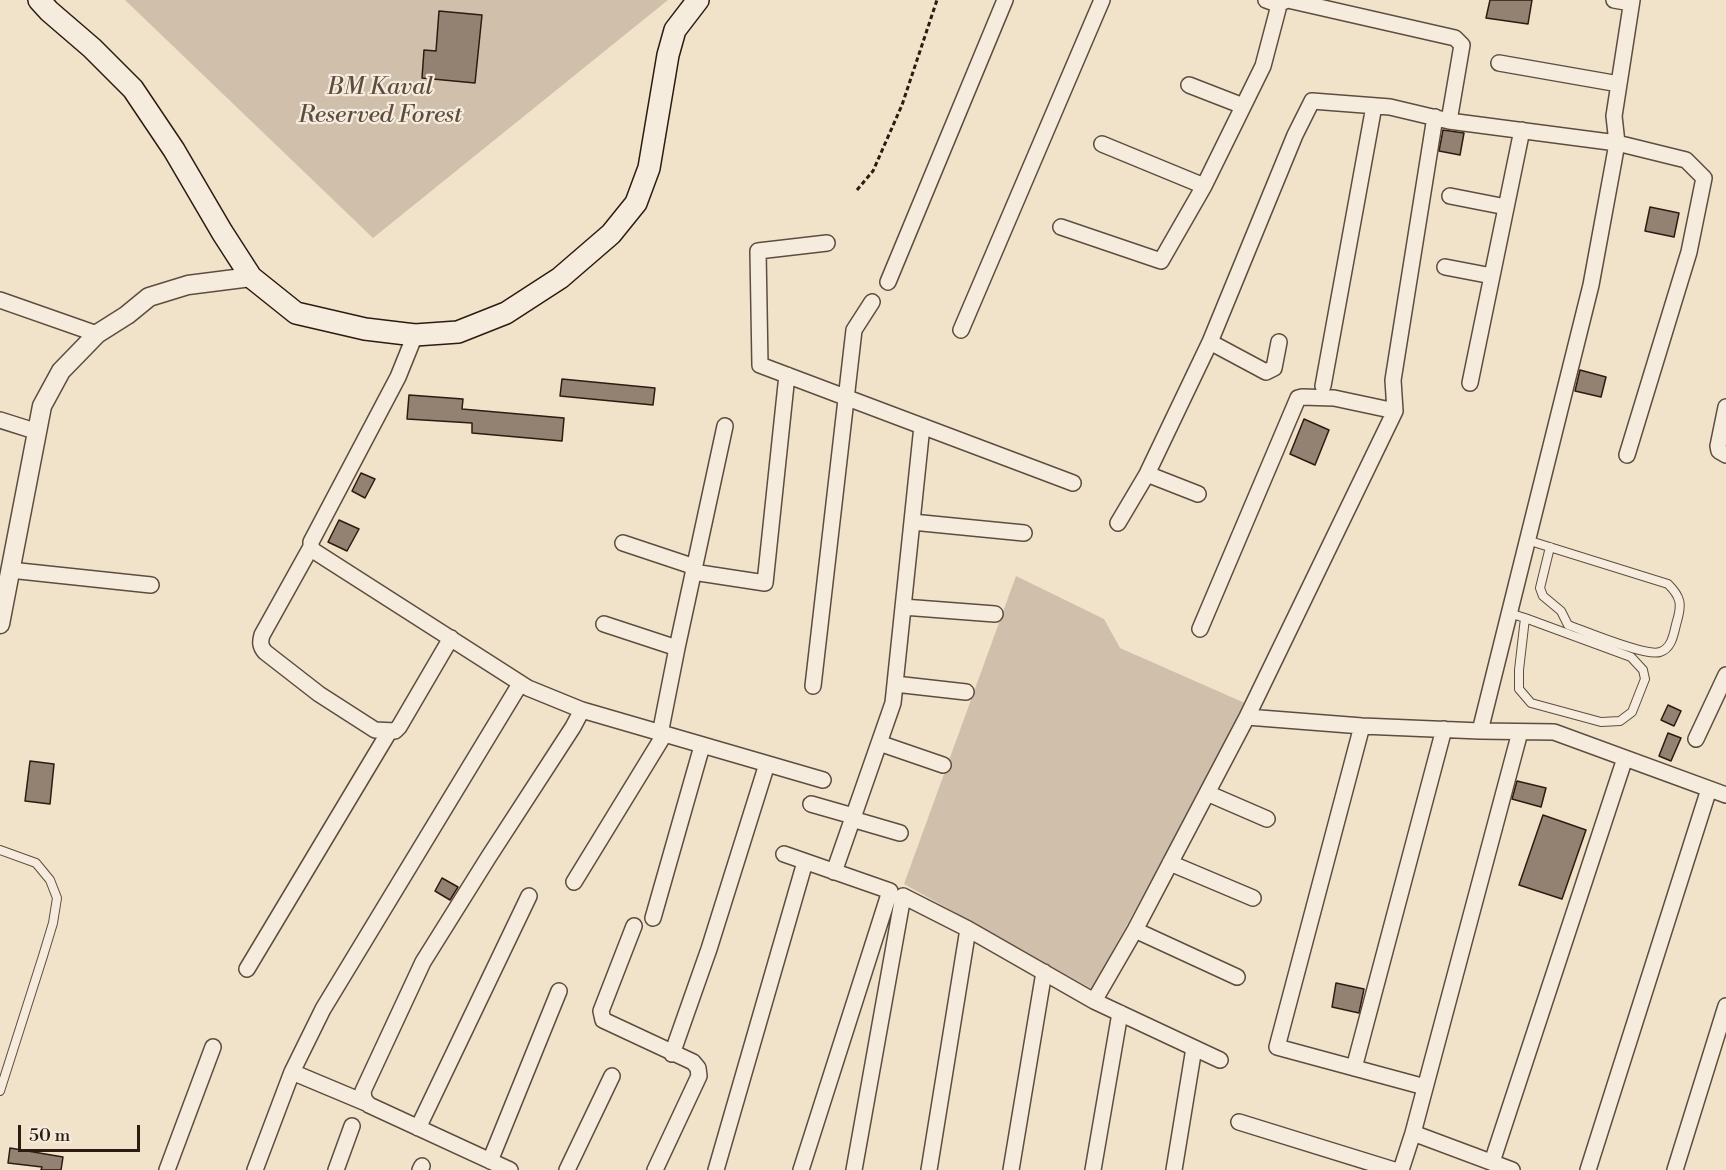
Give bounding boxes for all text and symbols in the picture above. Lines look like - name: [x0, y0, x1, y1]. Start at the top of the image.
- park label: BM Kaval Reserved Forest: [298, 74, 462, 130]
- scale bar: [21, 1113, 142, 1151]
- text: 50 m: [29, 1124, 70, 1147]

